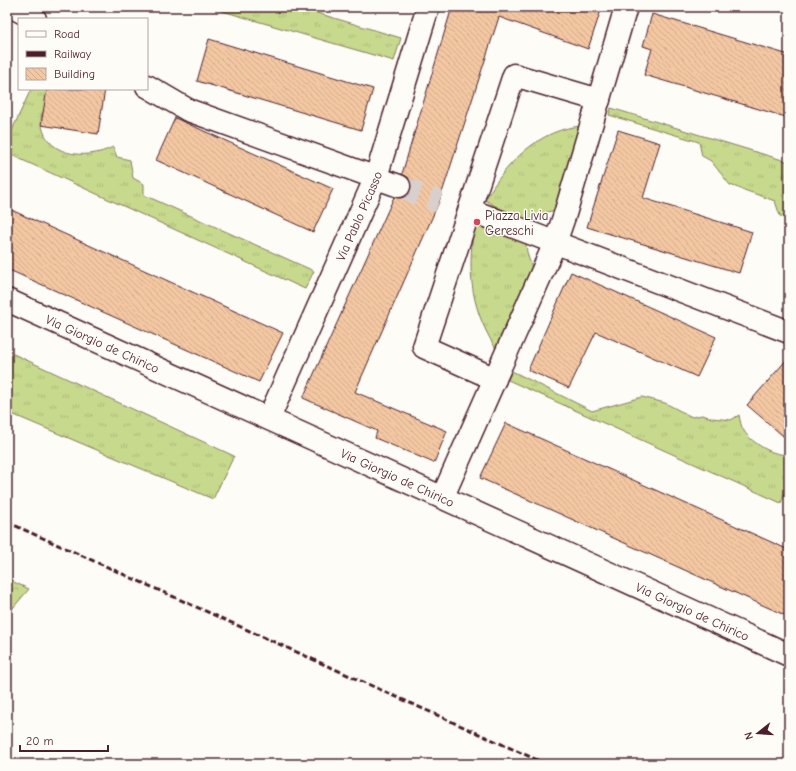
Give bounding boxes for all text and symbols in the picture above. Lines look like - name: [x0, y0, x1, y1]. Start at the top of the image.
- legend: [18, 18, 148, 90]
- text: Road: [54, 27, 80, 41]
- text: Railway: [54, 47, 92, 61]
- text: Building: [54, 67, 95, 81]
- street label: Via Pablo Picasso: [333, 170, 385, 263]
- place label: Piazza Livia Gereschi: [485, 208, 549, 238]
- marker: Piazza Livia Gereschi: [472, 217, 482, 227]
- street label: Via Giorgio de Chirico: [43, 312, 162, 376]
- street label: Via Giorgio de Chirico: [338, 446, 457, 510]
- street label: Via Giorgio de Chirico: [633, 579, 752, 644]
- north arrow: [738, 713, 778, 753]
- scale bar: [20, 727, 108, 753]
- text: N: [742, 730, 756, 741]
- text: 20 m: [26, 734, 54, 748]

